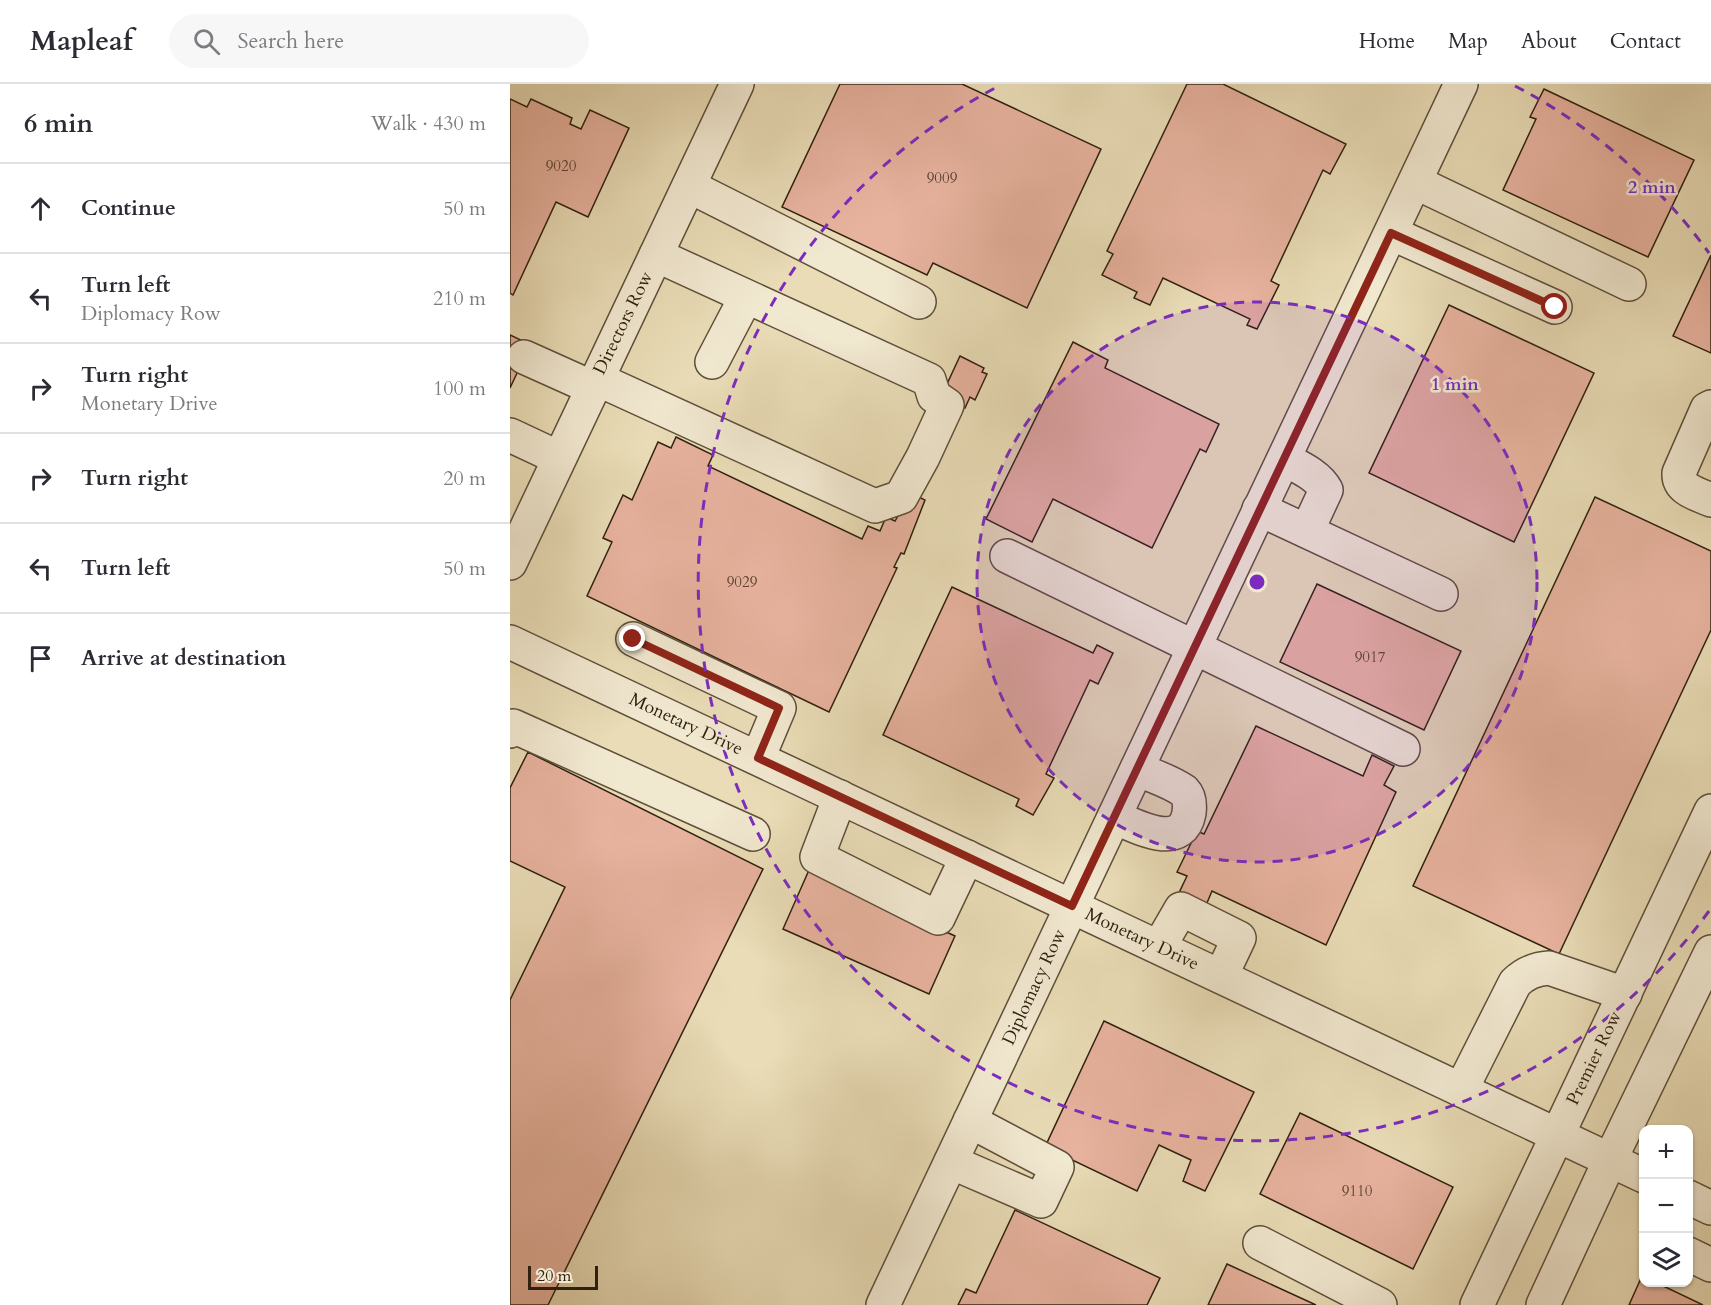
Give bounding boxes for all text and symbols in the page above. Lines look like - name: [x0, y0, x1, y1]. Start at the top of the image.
- search box: [169, 14, 589, 68]
- text: Mapleaf: [30, 22, 133, 60]
- icon: search: [190, 25, 223, 58]
- text: Search here: [238, 26, 344, 56]
- text: Home: [1359, 27, 1415, 56]
- text: Map: [1448, 27, 1488, 56]
- text: About: [1521, 27, 1577, 56]
- text: Contact: [1610, 27, 1681, 56]
- text: 6 min: [24, 106, 93, 141]
- text: Walk · 430 m: [371, 110, 486, 137]
- house number: 9020: [546, 156, 577, 176]
- house number: 9009: [927, 168, 958, 188]
- text: 2 min: [1628, 175, 1676, 200]
- icon: ahead: [24, 192, 57, 225]
- text: Continue: [81, 193, 176, 223]
- text: 50 m: [443, 195, 486, 222]
- street label: Directors Row: [587, 267, 659, 379]
- text: Turn left: [81, 270, 170, 300]
- icon: left: [24, 282, 57, 315]
- text: 210 m: [433, 285, 486, 312]
- route start: [1541, 293, 1567, 319]
- text: Diplomacy Row: [81, 300, 221, 327]
- text: Turn right: [81, 360, 188, 390]
- icon: right: [24, 372, 57, 405]
- text: 1 min: [1431, 372, 1479, 397]
- text: 100 m: [433, 375, 486, 402]
- text: Monetary Drive: [81, 390, 218, 417]
- icon: right: [24, 462, 57, 495]
- text: Turn right: [81, 463, 188, 493]
- text: 20 m: [443, 465, 486, 492]
- icon: left: [24, 552, 57, 585]
- text: Turn left: [81, 553, 170, 583]
- text: 50 m: [443, 555, 486, 582]
- house number: 9029: [727, 572, 758, 592]
- centre of rings: [1247, 572, 1267, 592]
- route end: [619, 625, 645, 651]
- icon: arrive: [24, 642, 57, 675]
- text: Arrive at destination: [81, 643, 286, 673]
- house number: 9017: [1355, 647, 1386, 667]
- street label: Monetary Drive: [625, 687, 747, 761]
- street label: Monetary Drive: [1081, 902, 1203, 976]
- street label: Diplomacy Row: [996, 924, 1072, 1049]
- street label: Premier Row: [1560, 1006, 1628, 1109]
- map controls: [1639, 1125, 1693, 1287]
- button: +: [1639, 1125, 1693, 1179]
- button: −: [1639, 1179, 1693, 1233]
- house number: 9110: [1342, 1181, 1373, 1201]
- button: layers: [1639, 1233, 1693, 1287]
- scale bar: [528, 1263, 598, 1290]
- text: 20 m: [537, 1265, 571, 1287]

